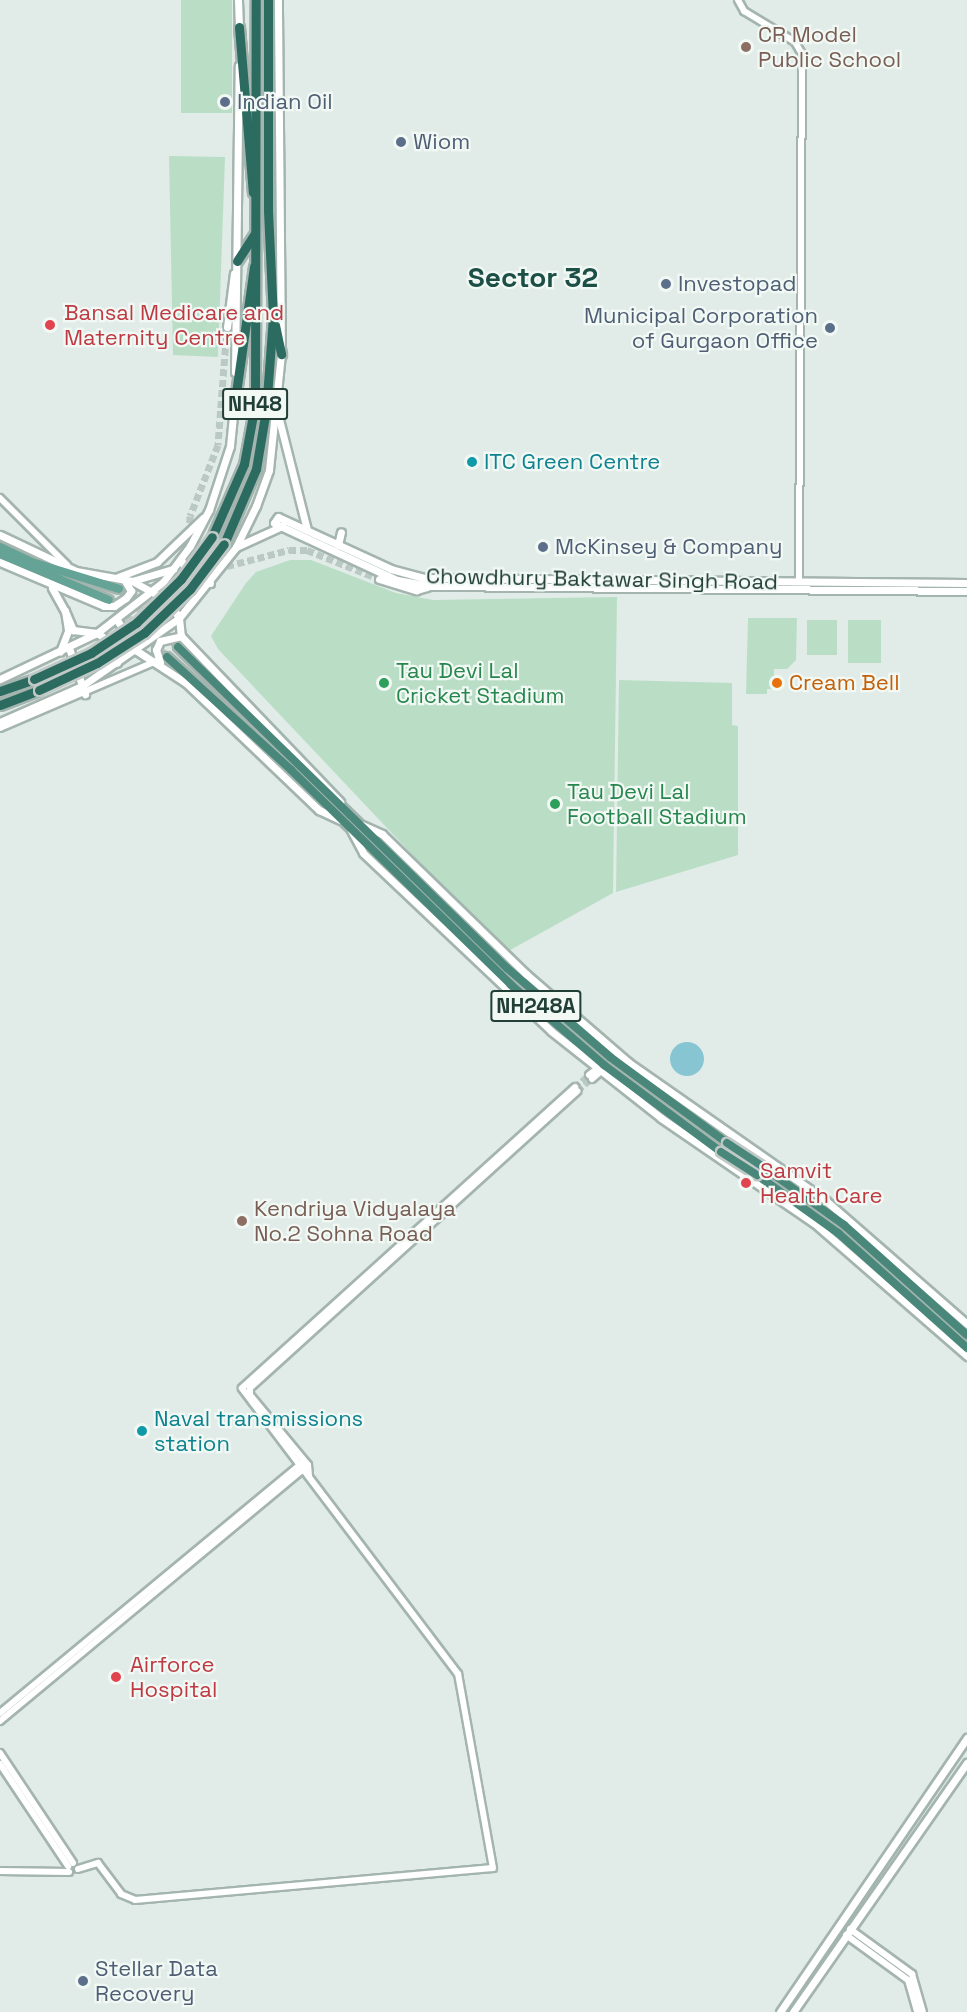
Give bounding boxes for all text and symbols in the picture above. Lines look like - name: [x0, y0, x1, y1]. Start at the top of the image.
- place label: CR Model Public School: [758, 21, 901, 72]
- marker: CR Model Public School: [739, 40, 753, 54]
- place label: Indian Oil: [237, 89, 333, 115]
- marker: Indian Oil: [218, 95, 232, 109]
- place label: Wiom: [413, 129, 470, 155]
- marker: Wiom: [394, 135, 408, 149]
- district label: Sector 32: [468, 260, 598, 294]
- place label: Investopad: [678, 271, 796, 297]
- marker: Investopad: [659, 277, 673, 291]
- place label: Bansal Medicare and Maternity Centre: [64, 299, 284, 350]
- place label: Municipal Corporation of Gurgaon Office: [584, 302, 818, 354]
- marker: Bansal Medicare and Maternity Centre: [41, 316, 59, 334]
- marker: Municipal Corporation of Gurgaon Office: [823, 321, 837, 335]
- road number: NH48: [222, 386, 288, 422]
- place label: ITC Green Centre: [484, 449, 660, 475]
- marker: ITC Green Centre: [465, 455, 479, 469]
- place label: McKinsey & Company: [555, 534, 782, 560]
- marker: McKinsey & Company: [536, 540, 550, 554]
- street label: Chowdhury Baktawar Singh Road: [426, 563, 778, 595]
- place label: Tau Devi Lal Cricket Stadium: [396, 657, 564, 708]
- place label: Cream Bell: [789, 670, 900, 696]
- marker: Tau Devi Lal Cricket Stadium: [377, 676, 391, 690]
- marker: Cream Bell: [770, 676, 784, 690]
- place label: Tau Devi Lal Football Stadium: [567, 778, 747, 830]
- marker: Tau Devi Lal Football Stadium: [548, 797, 562, 811]
- road number: NH248A: [490, 988, 582, 1024]
- place label: Samvit Health Care: [760, 1157, 882, 1208]
- marker: Samvit Health Care: [737, 1174, 755, 1192]
- place label: Kendriya Vidyalaya No.2 Sohna Road: [254, 1195, 456, 1246]
- marker: Kendriya Vidyalaya No.2 Sohna Road: [235, 1214, 249, 1228]
- place label: Naval transmissions station: [154, 1405, 363, 1456]
- marker: Naval transmissions station: [135, 1424, 149, 1438]
- place label: Airforce Hospital: [130, 1651, 217, 1702]
- marker: Airforce Hospital: [107, 1668, 125, 1686]
- place label: Stellar Data Recovery: [95, 1955, 218, 2006]
- marker: Stellar Data Recovery: [76, 1974, 90, 1988]

